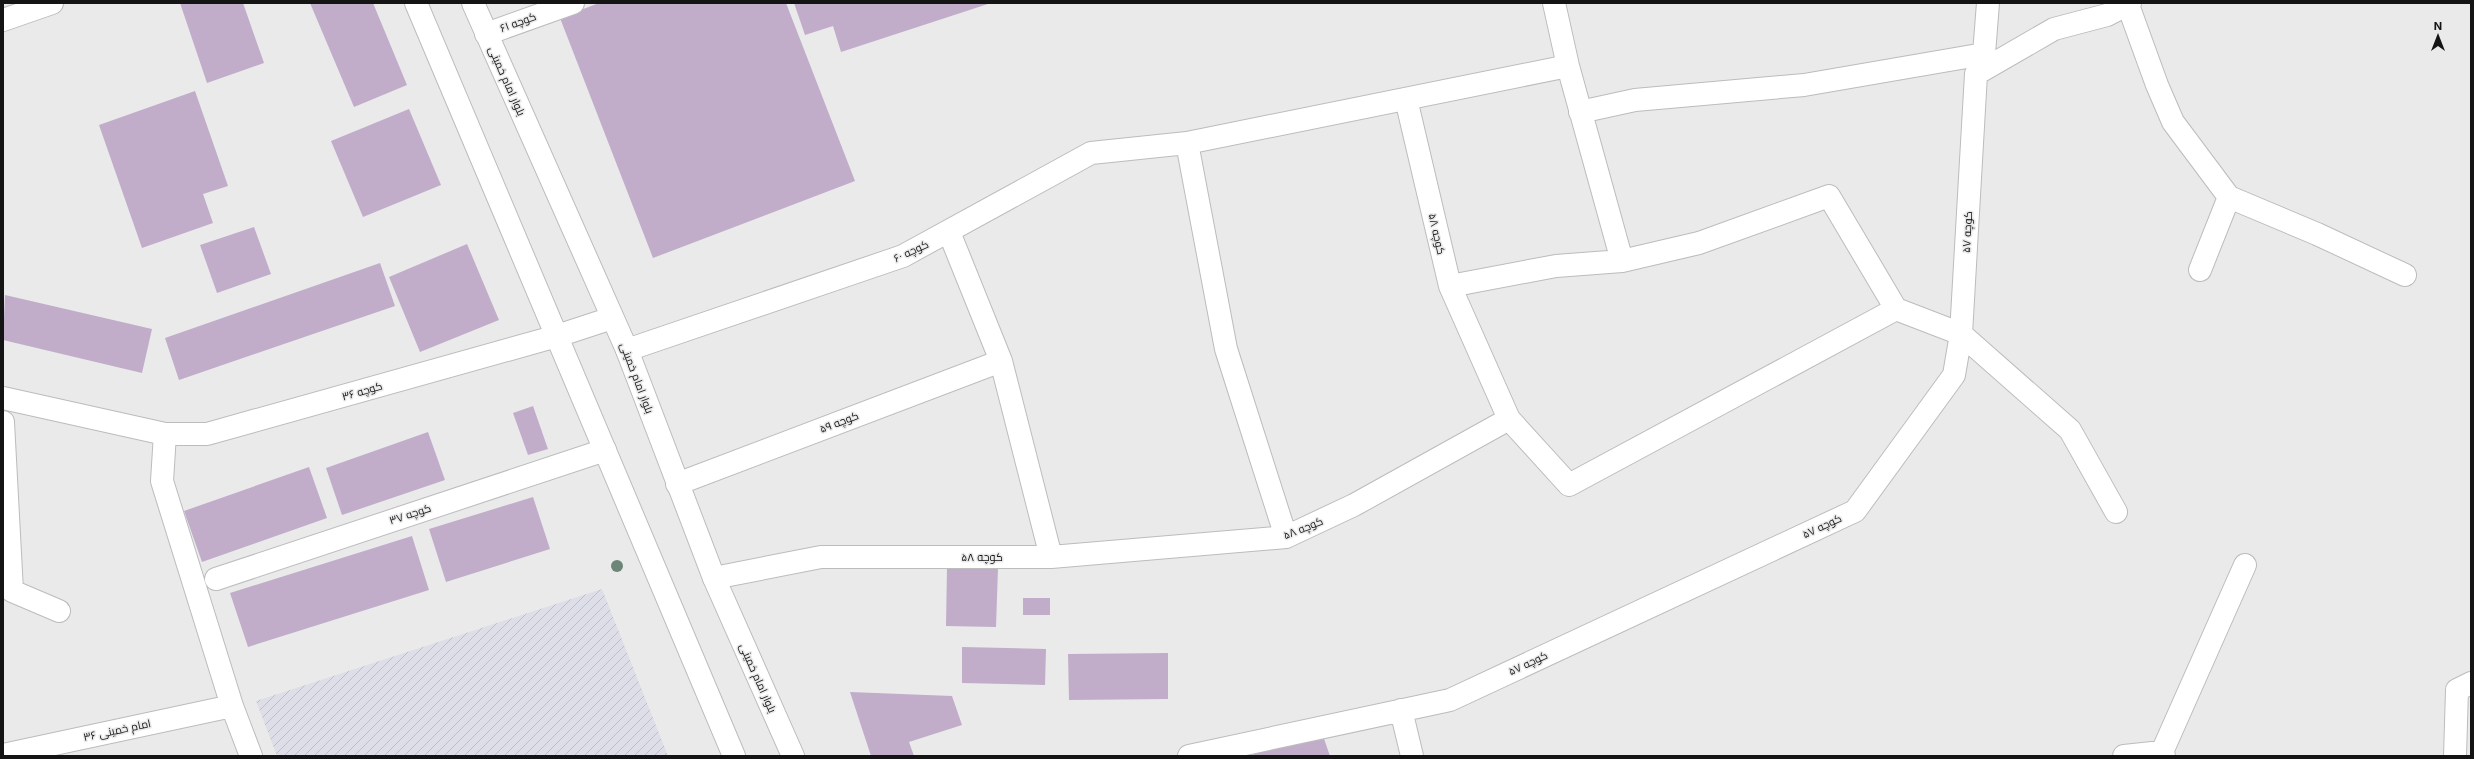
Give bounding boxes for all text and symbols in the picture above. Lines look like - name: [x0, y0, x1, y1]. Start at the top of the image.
- street label: کوچه ۶۱: [498, 9, 538, 35]
- north arrow: [2418, 16, 2458, 56]
- text: N: [2434, 19, 2442, 33]
- street label: بلوار امام خمینی: [485, 44, 529, 118]
- street label: کوچه ۵۷: [1959, 211, 1975, 253]
- street label: کوچه ۵۸: [1425, 212, 1449, 256]
- street label: کوچه ۶۰: [891, 237, 931, 265]
- street label: بلوار امام خمینی: [616, 341, 657, 416]
- street label: کوچه ۳۶: [340, 379, 384, 403]
- street label: کوچه ۵۹: [818, 408, 861, 436]
- street label: کوچه ۳۷: [387, 501, 433, 527]
- street label: کوچه ۵۷: [1800, 511, 1844, 541]
- street label: کوچه ۵۸: [1281, 514, 1325, 542]
- street label: کوچه ۵۸: [961, 550, 1003, 564]
- street label: بلوار امام خمینی: [736, 641, 780, 715]
- street label: کوچه ۵۷: [1506, 648, 1550, 678]
- street label: ۳۶ امام خمینی: [82, 716, 152, 745]

